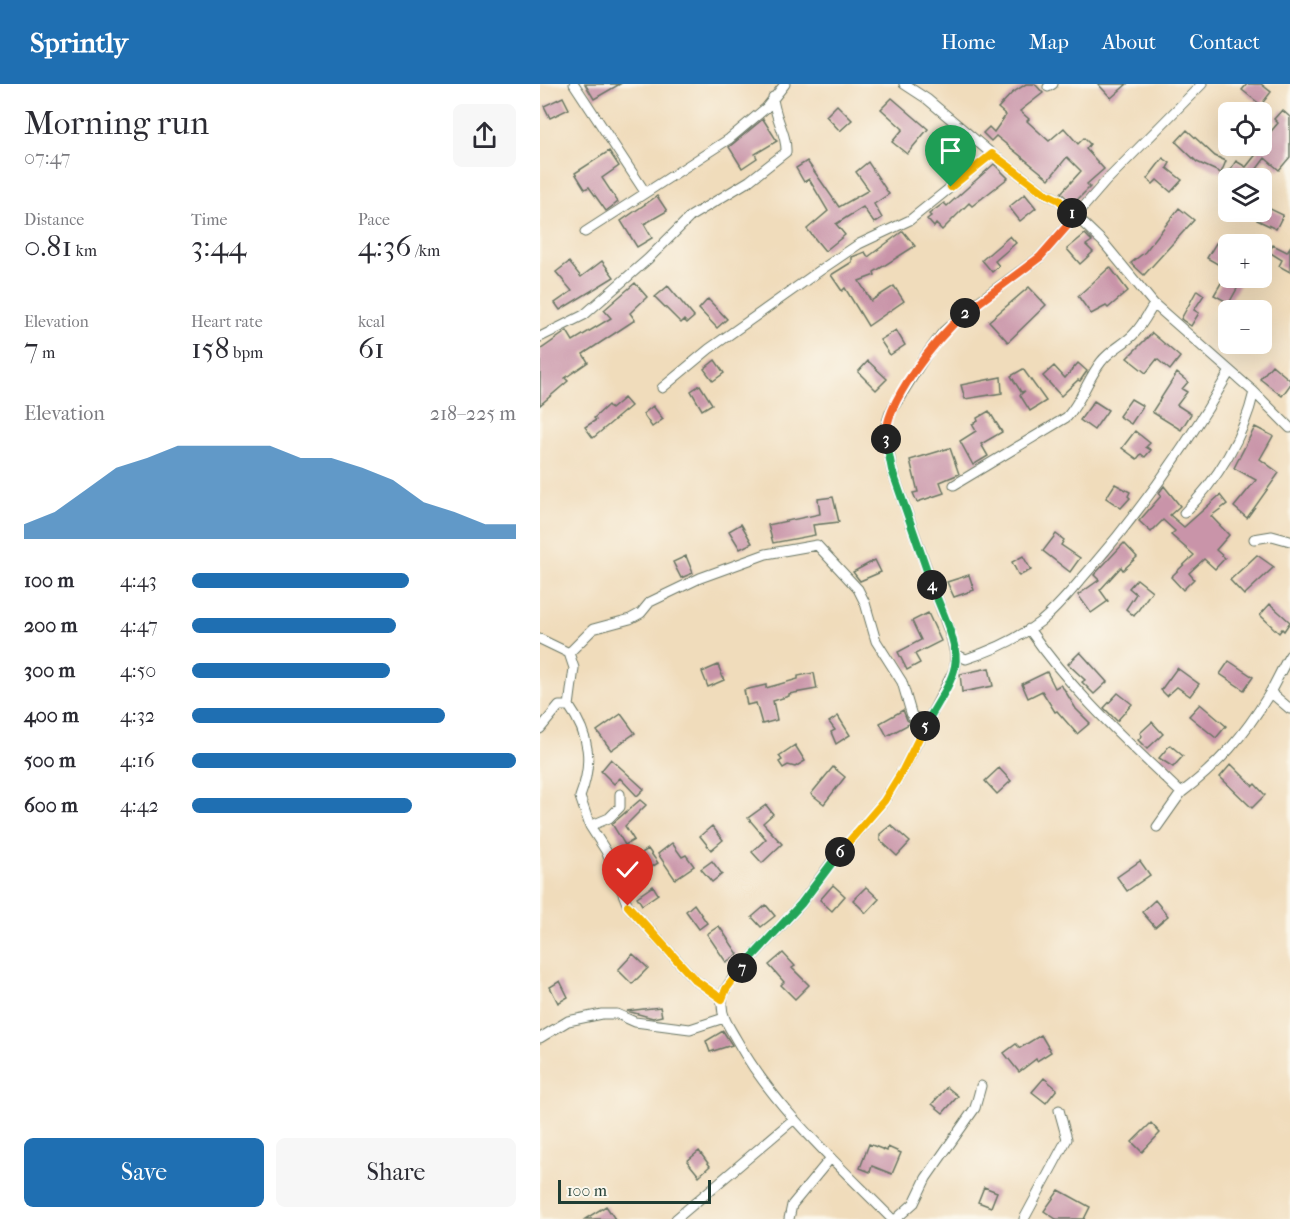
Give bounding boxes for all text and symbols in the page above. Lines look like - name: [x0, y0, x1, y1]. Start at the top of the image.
- text: Sprintly: [30, 26, 128, 59]
- text: Home: [941, 30, 996, 54]
- text: Map: [1029, 30, 1069, 54]
- text: About: [1102, 30, 1156, 54]
- text: Contact: [1189, 30, 1260, 54]
- map controls: [1218, 102, 1272, 354]
- button: locate: [1218, 102, 1272, 156]
- text: Morning run: [24, 104, 209, 143]
- button: share: [453, 104, 516, 167]
- pin: [925, 125, 976, 187]
- icon: arrive: [934, 134, 967, 167]
- text: 07:47: [24, 146, 70, 169]
- button: layers: [1218, 168, 1272, 222]
- pin: 1: [1057, 198, 1087, 228]
- text: 1: [1069, 203, 1075, 222]
- text: Distance: [24, 210, 84, 229]
- text: Time: [191, 210, 227, 229]
- text: Pace: [358, 210, 390, 229]
- text: 0.81: [24, 229, 72, 264]
- text: 3:44: [191, 229, 246, 264]
- text: 4:36: [358, 229, 412, 264]
- button: +: [1218, 234, 1272, 288]
- text: km: [72, 241, 97, 260]
- text: /km: [412, 241, 440, 260]
- pin: 2: [950, 298, 980, 328]
- button: −: [1218, 300, 1272, 354]
- text: 2: [961, 303, 969, 322]
- text: Elevation: [24, 312, 89, 331]
- text: Heart rate: [191, 312, 263, 331]
- text: kcal: [358, 312, 385, 331]
- text: 7: [24, 331, 38, 366]
- text: 158: [191, 331, 230, 366]
- text: 61: [358, 331, 385, 366]
- text: m: [38, 343, 55, 362]
- text: bpm: [230, 343, 263, 362]
- text: Elevation: [24, 402, 105, 425]
- text: 218–225 m: [430, 402, 516, 425]
- pin: 3: [871, 424, 901, 454]
- text: 3: [883, 429, 889, 448]
- text: 100 m: [24, 569, 74, 592]
- text: 4:43: [120, 569, 157, 592]
- pin: 4: [917, 570, 947, 600]
- text: 4: [927, 575, 937, 594]
- text: 200 m: [24, 614, 77, 637]
- text: 4:47: [120, 614, 158, 637]
- text: 300 m: [24, 659, 75, 682]
- text: 4:50: [120, 659, 156, 682]
- text: 400 m: [24, 704, 79, 727]
- text: 4:32: [120, 704, 155, 727]
- pin: 5: [910, 711, 940, 741]
- text: 5: [922, 716, 928, 735]
- text: 500 m: [24, 749, 76, 772]
- text: 4:16: [120, 749, 155, 772]
- text: 600 m: [24, 794, 78, 817]
- text: 4:42: [120, 794, 159, 817]
- pin: 6: [825, 837, 855, 867]
- text: 6: [836, 842, 844, 861]
- pin: [602, 844, 653, 906]
- icon: check: [611, 853, 644, 886]
- pin: 7: [727, 953, 757, 983]
- text: 7: [738, 958, 746, 977]
- button: Save: [24, 1138, 264, 1207]
- button: Share: [276, 1138, 516, 1207]
- scale bar: [558, 1177, 711, 1204]
- text: 100 m: [567, 1181, 607, 1200]

